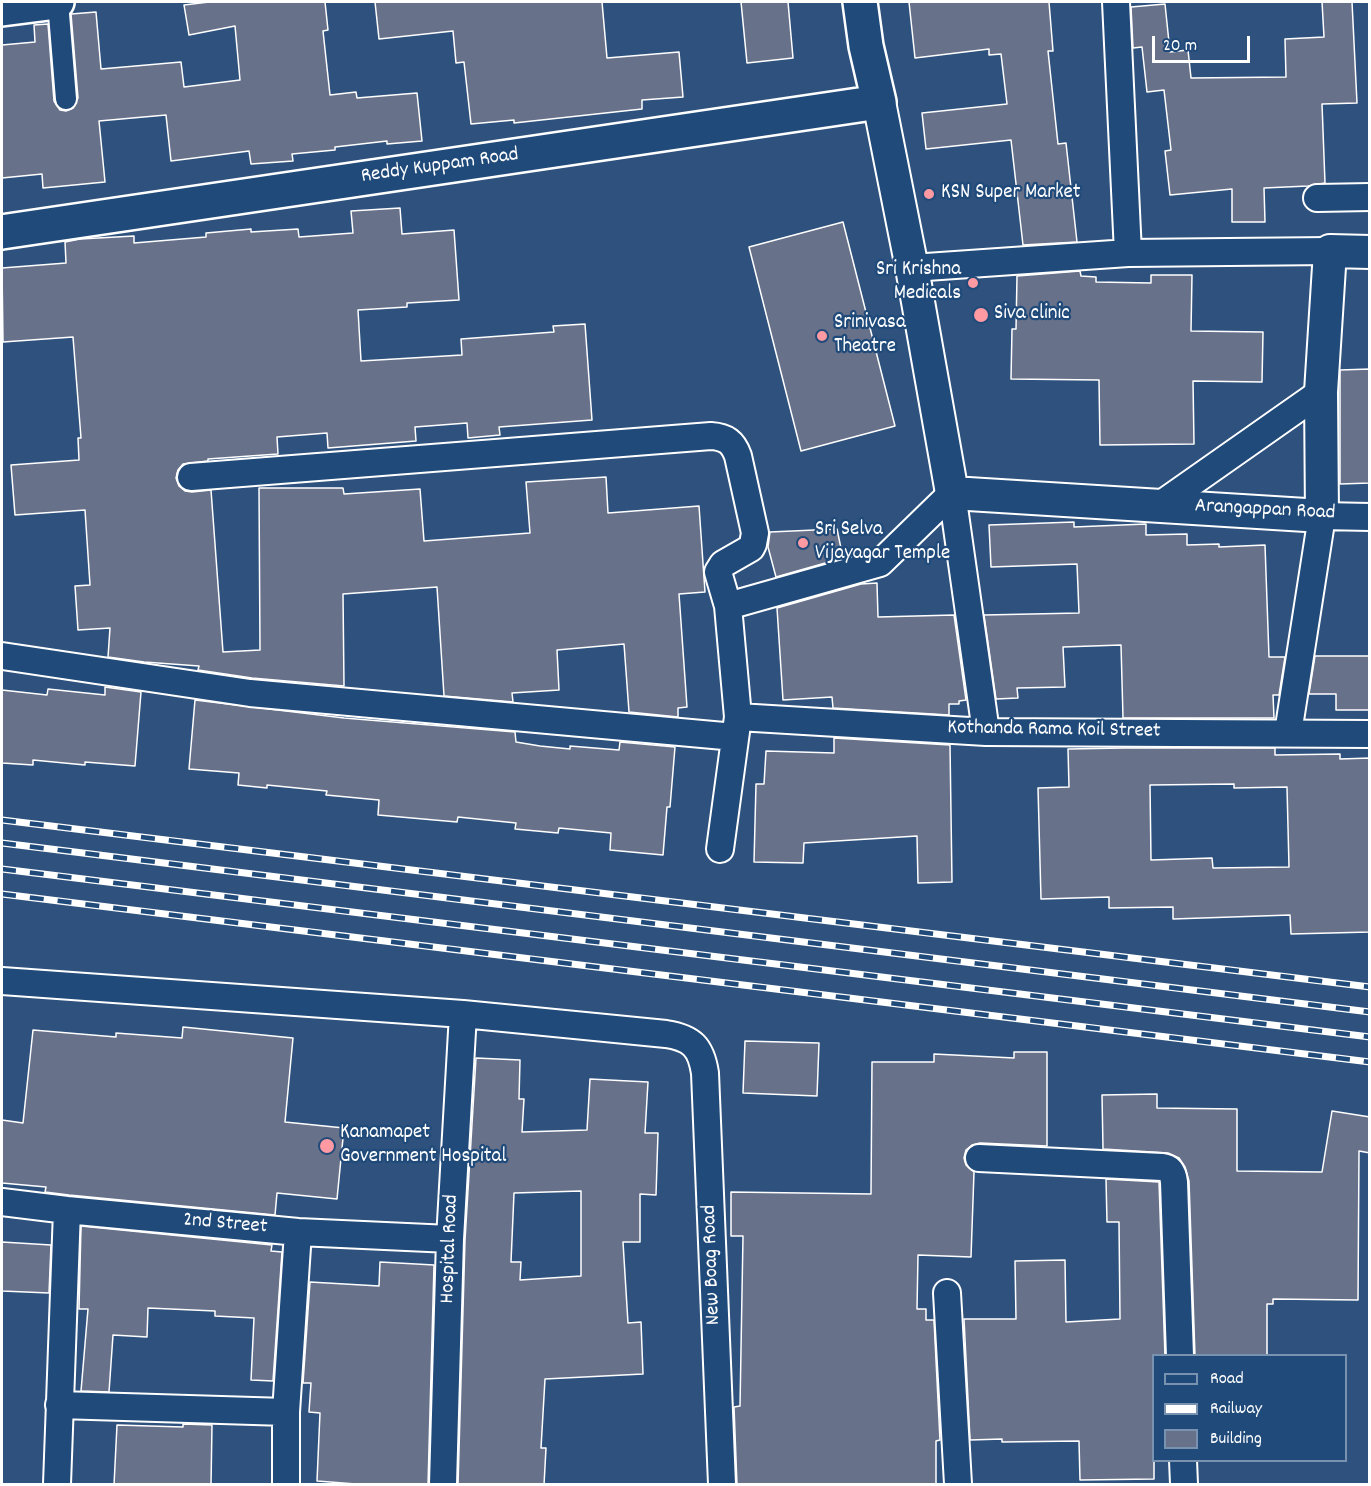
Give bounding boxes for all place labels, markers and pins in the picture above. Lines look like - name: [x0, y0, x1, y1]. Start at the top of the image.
- place label: KSN Super Market: [941, 181, 1081, 207]
- marker: KSN Super Market: [922, 187, 936, 201]
- place label: Sri Krishna Medicals: [876, 258, 961, 308]
- marker: Sri Krishna Medicals: [966, 276, 980, 290]
- place label: Siva clinic: [994, 302, 1070, 328]
- marker: Siva clinic: [972, 306, 990, 324]
- place label: Srinivasa Theatre: [834, 311, 906, 361]
- marker: Srinivasa Theatre: [815, 329, 829, 343]
- place label: Sri Selva Vijayagar Temple: [815, 518, 950, 568]
- marker: Sri Selva Vijayagar Temple: [796, 536, 810, 550]
- place label: Kanamapet Government Hospital: [340, 1121, 506, 1171]
- marker: Kanamapet Government Hospital: [318, 1137, 336, 1155]

